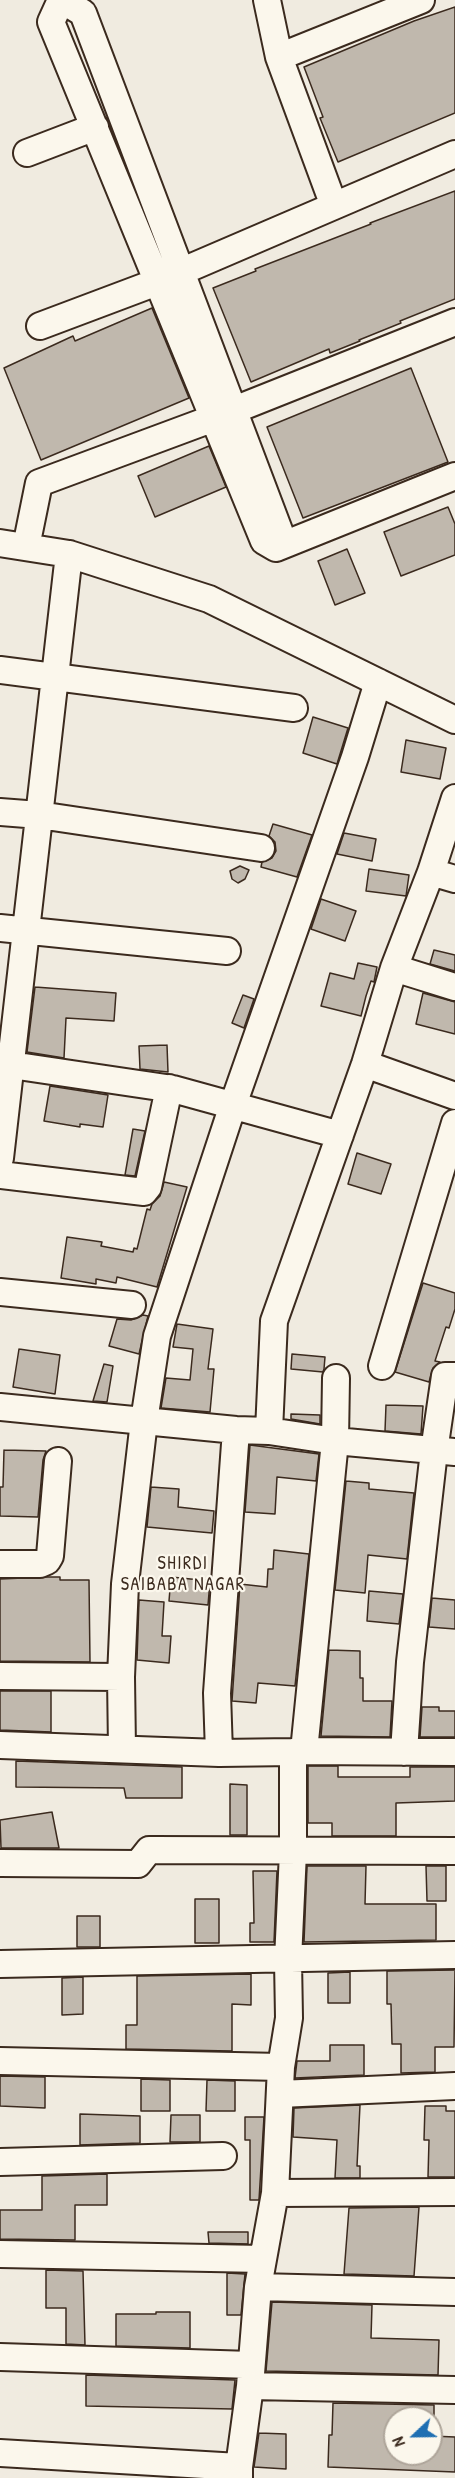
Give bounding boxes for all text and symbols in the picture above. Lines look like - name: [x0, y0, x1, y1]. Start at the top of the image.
- district label: SHIRDI SAIBABA NAGAR: [121, 1553, 245, 1596]
- north arrow: [383, 2406, 443, 2466]
- text: N: [386, 2434, 410, 2450]

